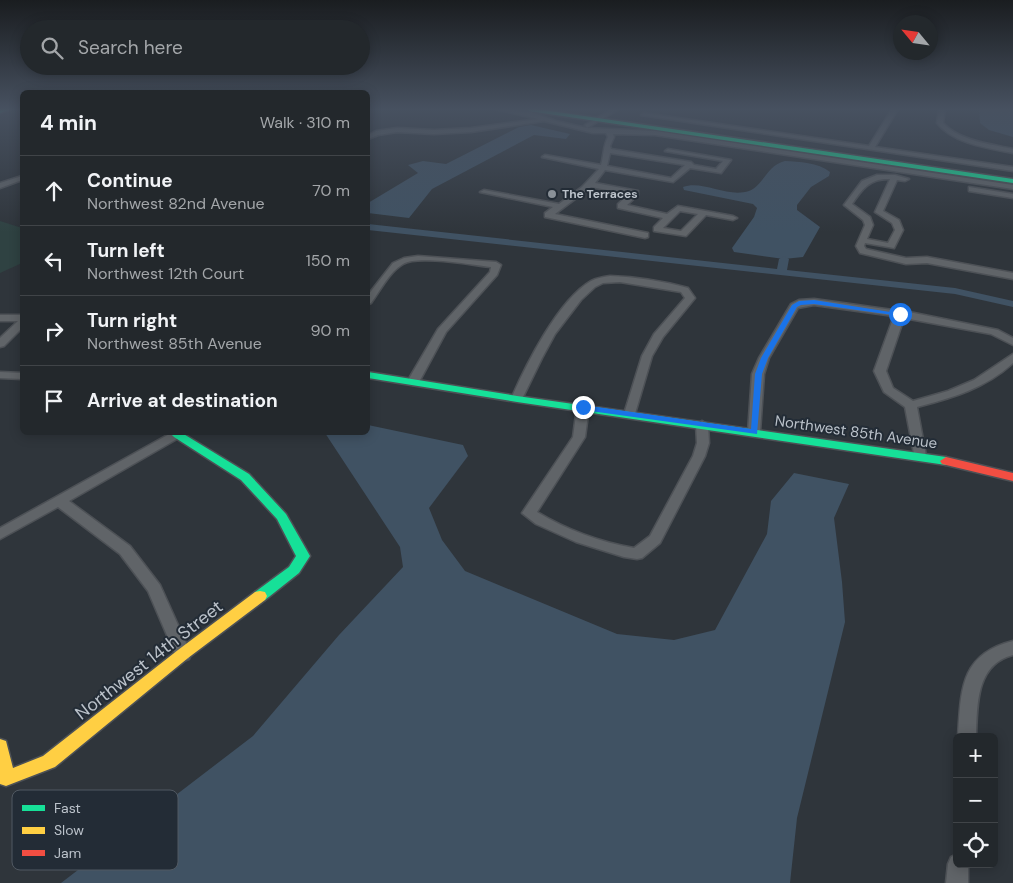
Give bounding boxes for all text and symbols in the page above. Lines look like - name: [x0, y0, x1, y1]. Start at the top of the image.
- north arrow: [893, 15, 938, 60]
- search box: [20, 20, 370, 75]
- icon: search: [38, 34, 66, 62]
- text: Search here: [78, 35, 183, 60]
- text: 4 min: [40, 109, 97, 137]
- text: Walk · 310 m: [260, 112, 350, 133]
- text: Continue: [87, 168, 173, 193]
- icon: ahead: [40, 177, 68, 205]
- text: 70 m: [312, 180, 350, 201]
- place label: The Terraces: [562, 186, 638, 202]
- marker: The Terraces: [546, 188, 558, 200]
- text: Northwest 82nd Avenue: [87, 193, 265, 214]
- text: Turn left: [87, 238, 165, 263]
- icon: left: [40, 247, 68, 275]
- text: 150 m: [306, 250, 350, 271]
- text: Northwest 12th Court: [87, 263, 244, 284]
- route start: [889, 303, 912, 326]
- text: Turn right: [87, 308, 177, 333]
- icon: right: [40, 317, 68, 345]
- text: 90 m: [310, 320, 350, 341]
- text: Northwest 85th Avenue: [87, 333, 262, 354]
- icon: arrive: [40, 387, 68, 415]
- text: Arrive at destination: [87, 388, 278, 413]
- route end: [572, 396, 595, 419]
- street label: Northwest 85th Avenue: [773, 411, 939, 453]
- street label: Northwest 14th Street: [70, 595, 228, 725]
- map controls: [953, 733, 998, 868]
- button: +: [953, 733, 998, 778]
- button: −: [953, 778, 998, 823]
- legend: [12, 790, 178, 870]
- text: Fast: [54, 799, 81, 817]
- text: Slow: [54, 821, 84, 839]
- button: locate: [953, 823, 998, 868]
- text: Jam: [54, 844, 81, 862]

